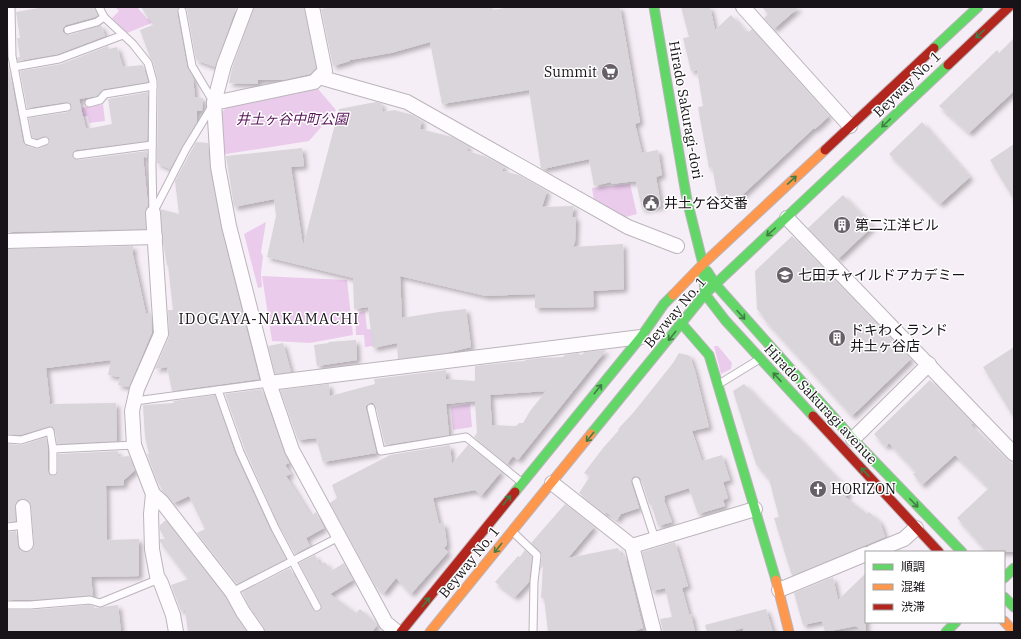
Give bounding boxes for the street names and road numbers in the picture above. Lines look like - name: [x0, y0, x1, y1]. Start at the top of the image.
- street label: Hirado Sakuragi-dori: [665, 39, 707, 181]
- street label: Beyway No. 1: [869, 47, 945, 121]
- street label: Beyway No. 1: [640, 273, 710, 351]
- street label: Hirado Sakuragi avenue: [761, 340, 881, 468]
- street label: Beyway No. 1: [435, 522, 503, 602]

